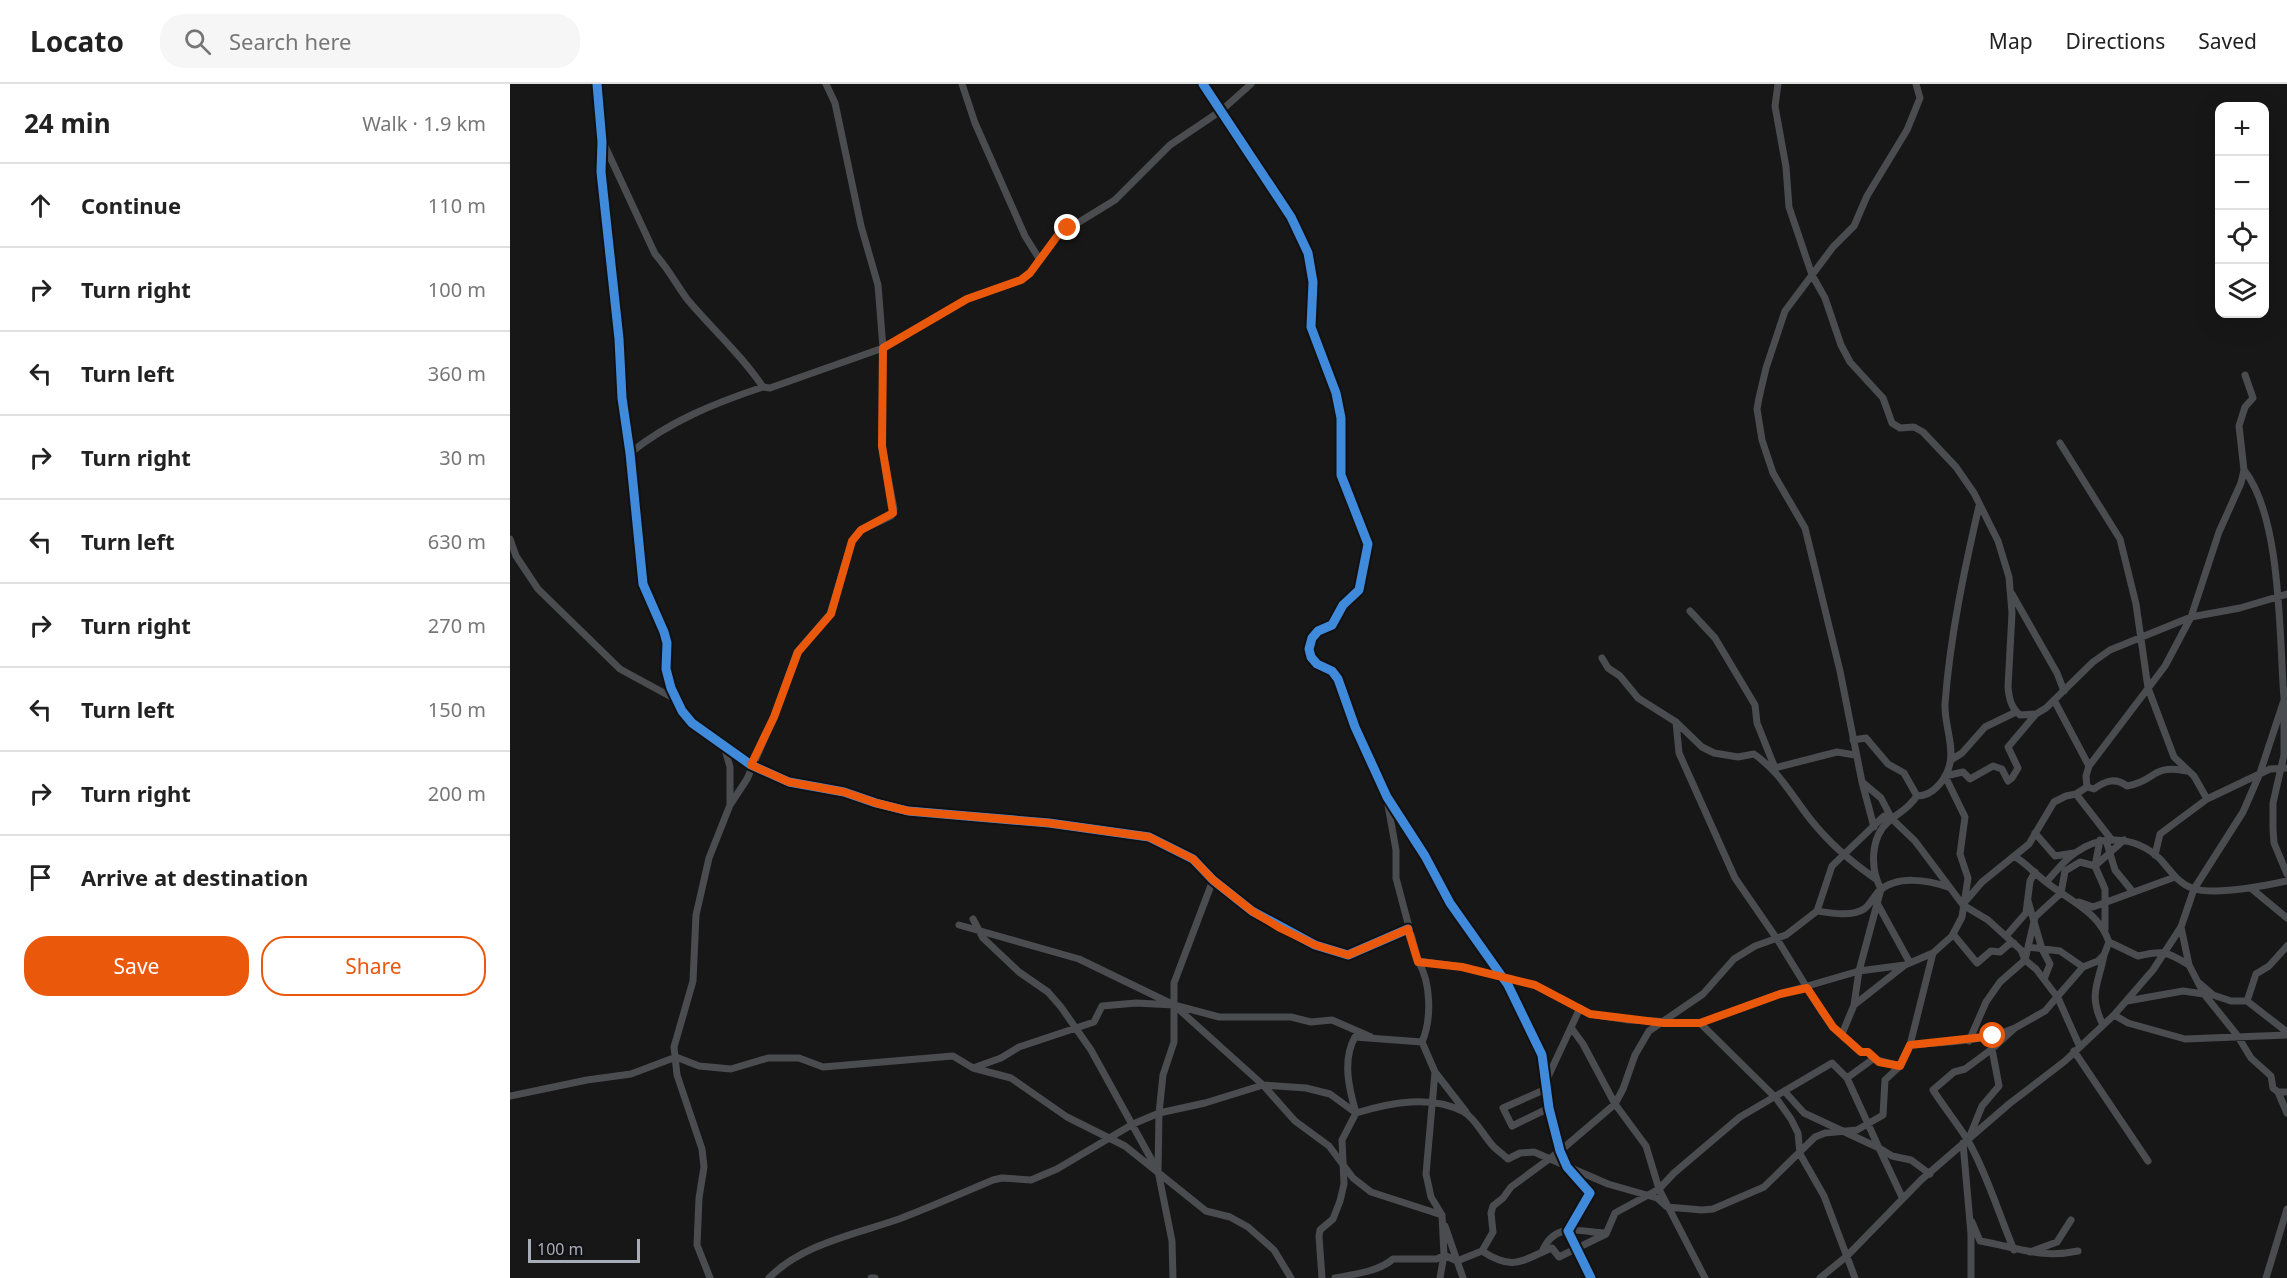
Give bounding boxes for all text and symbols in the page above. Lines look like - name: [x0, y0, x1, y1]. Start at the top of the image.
- search box: [160, 14, 580, 68]
- text: Locato: [30, 22, 124, 60]
- icon: search: [181, 25, 214, 58]
- text: Search here: [229, 26, 351, 56]
- text: Map: [1989, 27, 2033, 55]
- text: Directions: [2066, 27, 2165, 55]
- text: Saved: [2198, 27, 2257, 55]
- map controls: [2215, 102, 2269, 318]
- button: +: [2215, 102, 2269, 156]
- text: 24 min: [24, 105, 111, 141]
- text: Walk · 1.9 km: [362, 110, 486, 137]
- button: −: [2215, 156, 2269, 210]
- icon: ahead: [24, 189, 57, 222]
- text: Continue: [81, 190, 181, 220]
- text: 110 m: [428, 192, 486, 219]
- button: locate: [2215, 210, 2269, 264]
- route end: [1054, 214, 1080, 240]
- button: layers: [2215, 264, 2269, 318]
- icon: right: [24, 273, 57, 306]
- text: Turn right: [81, 274, 191, 304]
- text: 100 m: [428, 276, 486, 303]
- icon: left: [24, 357, 57, 390]
- text: Turn left: [81, 358, 175, 388]
- text: 360 m: [428, 360, 486, 387]
- icon: right: [24, 441, 57, 474]
- text: Turn right: [81, 442, 191, 472]
- text: 30 m: [439, 444, 486, 471]
- icon: left: [24, 525, 57, 558]
- text: Turn left: [81, 526, 175, 556]
- text: 630 m: [428, 528, 486, 555]
- icon: right: [24, 609, 57, 642]
- text: Turn right: [81, 610, 191, 640]
- text: 270 m: [428, 612, 486, 639]
- icon: left: [24, 693, 57, 726]
- text: Turn left: [81, 694, 175, 724]
- text: 150 m: [428, 696, 486, 723]
- icon: right: [24, 777, 57, 810]
- text: Turn right: [81, 778, 191, 808]
- text: 200 m: [428, 780, 486, 807]
- icon: arrive: [24, 861, 57, 894]
- text: Arrive at destination: [81, 862, 308, 892]
- button: Save: [24, 936, 249, 996]
- button: Share: [261, 936, 486, 996]
- route start: [1979, 1022, 2005, 1048]
- scale bar: [528, 1236, 640, 1264]
- text: 100 m: [537, 1238, 584, 1260]

